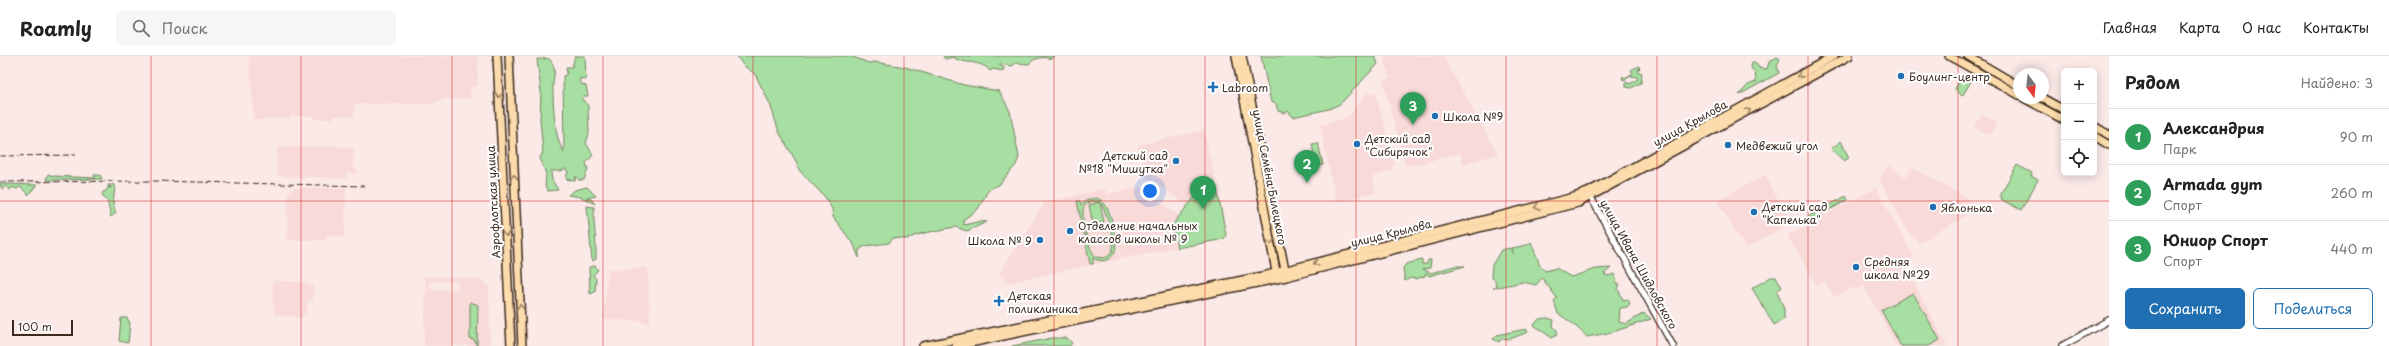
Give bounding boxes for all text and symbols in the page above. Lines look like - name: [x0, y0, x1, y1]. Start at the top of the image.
- search box: [116, 10, 396, 46]
- text: Roamly: [20, 14, 92, 42]
- text: Поиск: [162, 16, 207, 39]
- icon: search: [130, 17, 152, 39]
- text: Главная: [2103, 17, 2157, 38]
- text: Карта: [2179, 17, 2220, 38]
- text: О нас: [2242, 17, 2281, 38]
- text: Контакты: [2303, 17, 2369, 38]
- place label: Боулинг-центр: [1909, 68, 1990, 85]
- north arrow: [2013, 68, 2049, 104]
- map controls: [2061, 68, 2097, 176]
- button: +: [2061, 68, 2097, 104]
- text: Рядом: [2125, 69, 2180, 95]
- one-way arrow: [1796, 70, 1804, 78]
- marker: Боулинг-центр: [1896, 71, 1906, 81]
- text: Найдено: 3: [2301, 73, 2373, 92]
- place label: Labroom: [1222, 79, 1268, 96]
- marker: Labroom: [1207, 81, 1219, 93]
- one-way arrow: [495, 92, 503, 98]
- pin: 3: [1400, 92, 1426, 125]
- street label: улица Крылова: [1650, 95, 1730, 150]
- button: −: [2061, 104, 2097, 140]
- street label: улица Семёна Билецкого: [1249, 108, 1291, 246]
- place label: Школа №9: [1443, 108, 1503, 125]
- one-way arrow: [1743, 108, 1751, 115]
- marker: Школа №9: [1430, 111, 1440, 121]
- text: Александрия: [2163, 116, 2265, 139]
- text: 1: [2135, 127, 2141, 146]
- text: 90 m: [2340, 127, 2373, 146]
- place label: Детский сад "Сибирячок": [1364, 130, 1432, 160]
- place label: Медвежий угол: [1736, 137, 1819, 154]
- marker: Детский сад "Сибирячок": [1352, 139, 1362, 149]
- text: Парк: [2163, 139, 2197, 158]
- marker: Медвежий угол: [1723, 140, 1733, 150]
- button: locate: [2061, 140, 2097, 176]
- street label: Аэрофлотская улица: [482, 145, 504, 259]
- place label: Детский сад №18 "Мишутка": [1079, 147, 1168, 177]
- pin: 2: [1294, 150, 1320, 183]
- marker: Детский сад №18 "Мишутка": [1171, 156, 1181, 166]
- text: Armada gym: [2163, 172, 2263, 195]
- one-way arrow: [510, 174, 518, 180]
- pin: 1: [1190, 176, 1216, 209]
- your location: [1140, 181, 1160, 201]
- text: 2: [2133, 183, 2143, 202]
- text: 260 m: [2331, 183, 2373, 202]
- text: Спорт: [2163, 195, 2202, 214]
- street label: улица Ивана Шидловского: [1596, 196, 1682, 332]
- place label: Детский сад "Капелька": [1761, 198, 1827, 228]
- place label: Яблонька: [1941, 199, 1992, 216]
- one-way arrow: [1533, 202, 1540, 210]
- marker: Яблонька: [1928, 202, 1938, 212]
- marker: Детский сад "Капелька": [1749, 207, 1759, 217]
- street label: улица Крылова: [1349, 215, 1433, 251]
- place label: Отделение начальных классов школы № 9: [1078, 217, 1198, 247]
- marker: Отделение начальных классов школы № 9: [1065, 226, 1075, 236]
- text: Юниор Спорт: [2163, 228, 2268, 251]
- one-way arrow: [501, 231, 510, 237]
- place label: Школа № 9: [968, 232, 1032, 249]
- marker: Школа № 9: [1035, 235, 1045, 245]
- one-way arrow: [1267, 239, 1275, 246]
- text: 3: [2134, 239, 2142, 258]
- text: 440 m: [2330, 239, 2373, 258]
- text: Спорт: [2163, 251, 2202, 270]
- place label: Средняя школа №29: [1864, 253, 1930, 283]
- one-way arrow: [1313, 258, 1319, 266]
- marker: Средняя школа №29: [1851, 262, 1861, 272]
- place label: Детская поликлиника: [1007, 287, 1078, 317]
- button: Сохранить: [2125, 288, 2245, 329]
- button: Поделиться: [2253, 288, 2373, 329]
- marker: Детская поликлиника: [993, 295, 1005, 307]
- one-way arrow: [516, 304, 524, 310]
- scale bar: [12, 318, 73, 337]
- text: 100 m: [18, 318, 52, 335]

